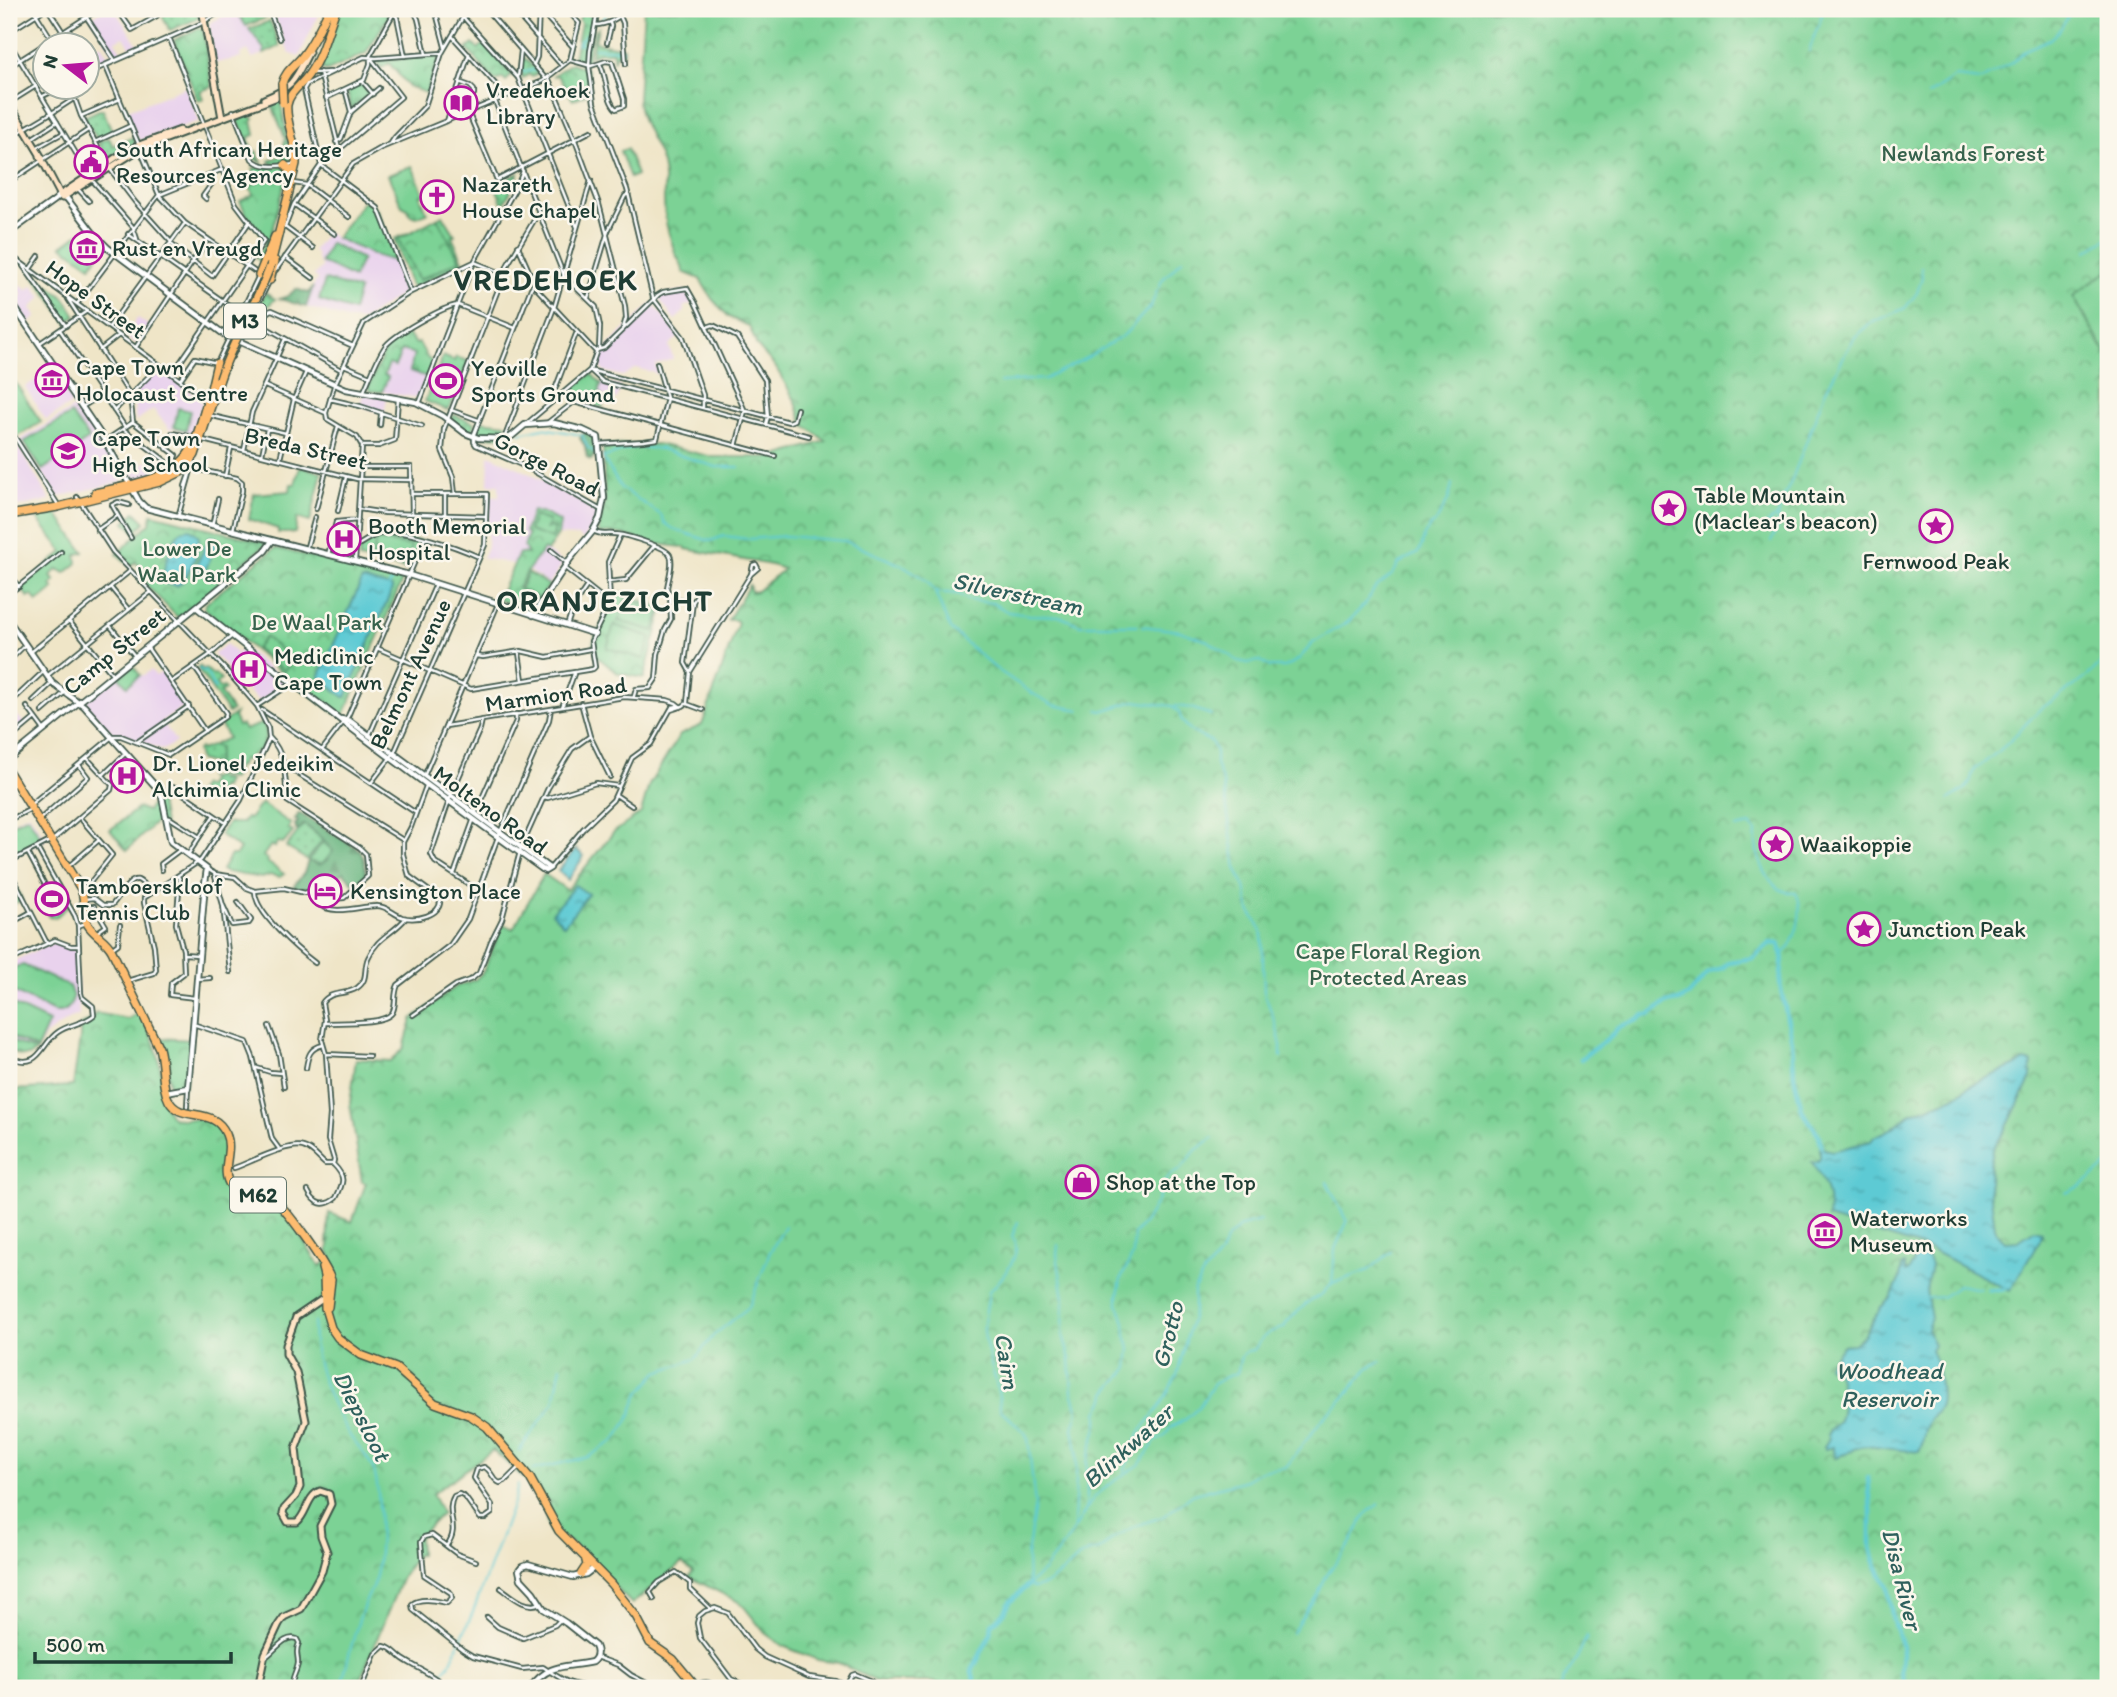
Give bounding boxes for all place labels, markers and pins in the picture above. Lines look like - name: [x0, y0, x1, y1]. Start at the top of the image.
- place label: Vredehoek Library: [486, 76, 590, 130]
- library icon: Vredehoek Library: [442, 84, 480, 122]
- place label: South African Heritage Resources Agency: [116, 135, 342, 189]
- public building icon: South African Heritage Resources Agency: [72, 143, 110, 181]
- place label: Nazareth House Chapel: [462, 170, 597, 224]
- church icon: Nazareth House Chapel: [418, 178, 456, 216]
- museum icon: Rust en Vreugd: [68, 229, 106, 267]
- place label: Rust en Vreugd: [112, 234, 263, 262]
- place label: Cape Town Holocaust Centre: [76, 353, 248, 407]
- place label: Yeoville Sports Ground: [471, 354, 616, 408]
- museum icon: Cape Town Holocaust Centre: [33, 361, 71, 399]
- sports icon: Yeoville Sports Ground: [427, 362, 465, 400]
- place label: Cape Town High School: [92, 424, 209, 478]
- school or university icon: Cape Town High School: [49, 432, 87, 470]
- place label: Table Mountain (Maclear's beacon): [1694, 481, 1878, 535]
- place icon: Table Mountain (Maclear's beacon): [1650, 489, 1688, 527]
- place icon: Fernwood Peak: [1917, 507, 1955, 545]
- place label: Booth Memorial Hospital: [368, 512, 527, 566]
- hospital icon: Booth Memorial Hospital: [325, 520, 363, 558]
- place label: Fernwood Peak: [1863, 547, 2010, 575]
- place label: Mediclinic Cape Town: [274, 642, 382, 696]
- hospital icon: Mediclinic Cape Town: [230, 650, 268, 688]
- place label: Dr. Lionel Jedeikin Alchimia Clinic: [152, 749, 334, 803]
- hospital icon: Dr. Lionel Jedeikin Alchimia Clinic: [108, 757, 146, 795]
- place icon: Waaikoppie: [1757, 825, 1795, 863]
- place label: Waaikoppie: [1800, 830, 1912, 858]
- place label: Tamboerskloof Tennis Club: [76, 872, 223, 926]
- hotel icon: Kensington Place: [306, 872, 344, 910]
- place label: Kensington Place: [350, 877, 521, 905]
- sports icon: Tamboerskloof Tennis Club: [33, 880, 71, 918]
- place icon: Junction Peak: [1845, 910, 1883, 948]
- place label: Junction Peak: [1888, 915, 2026, 943]
- shop icon: Shop at the Top: [1063, 1163, 1101, 1201]
- place label: Shop at the Top: [1106, 1168, 1256, 1196]
- place label: Waterworks Museum: [1850, 1204, 1968, 1258]
- museum icon: Waterworks Museum: [1806, 1212, 1844, 1250]

